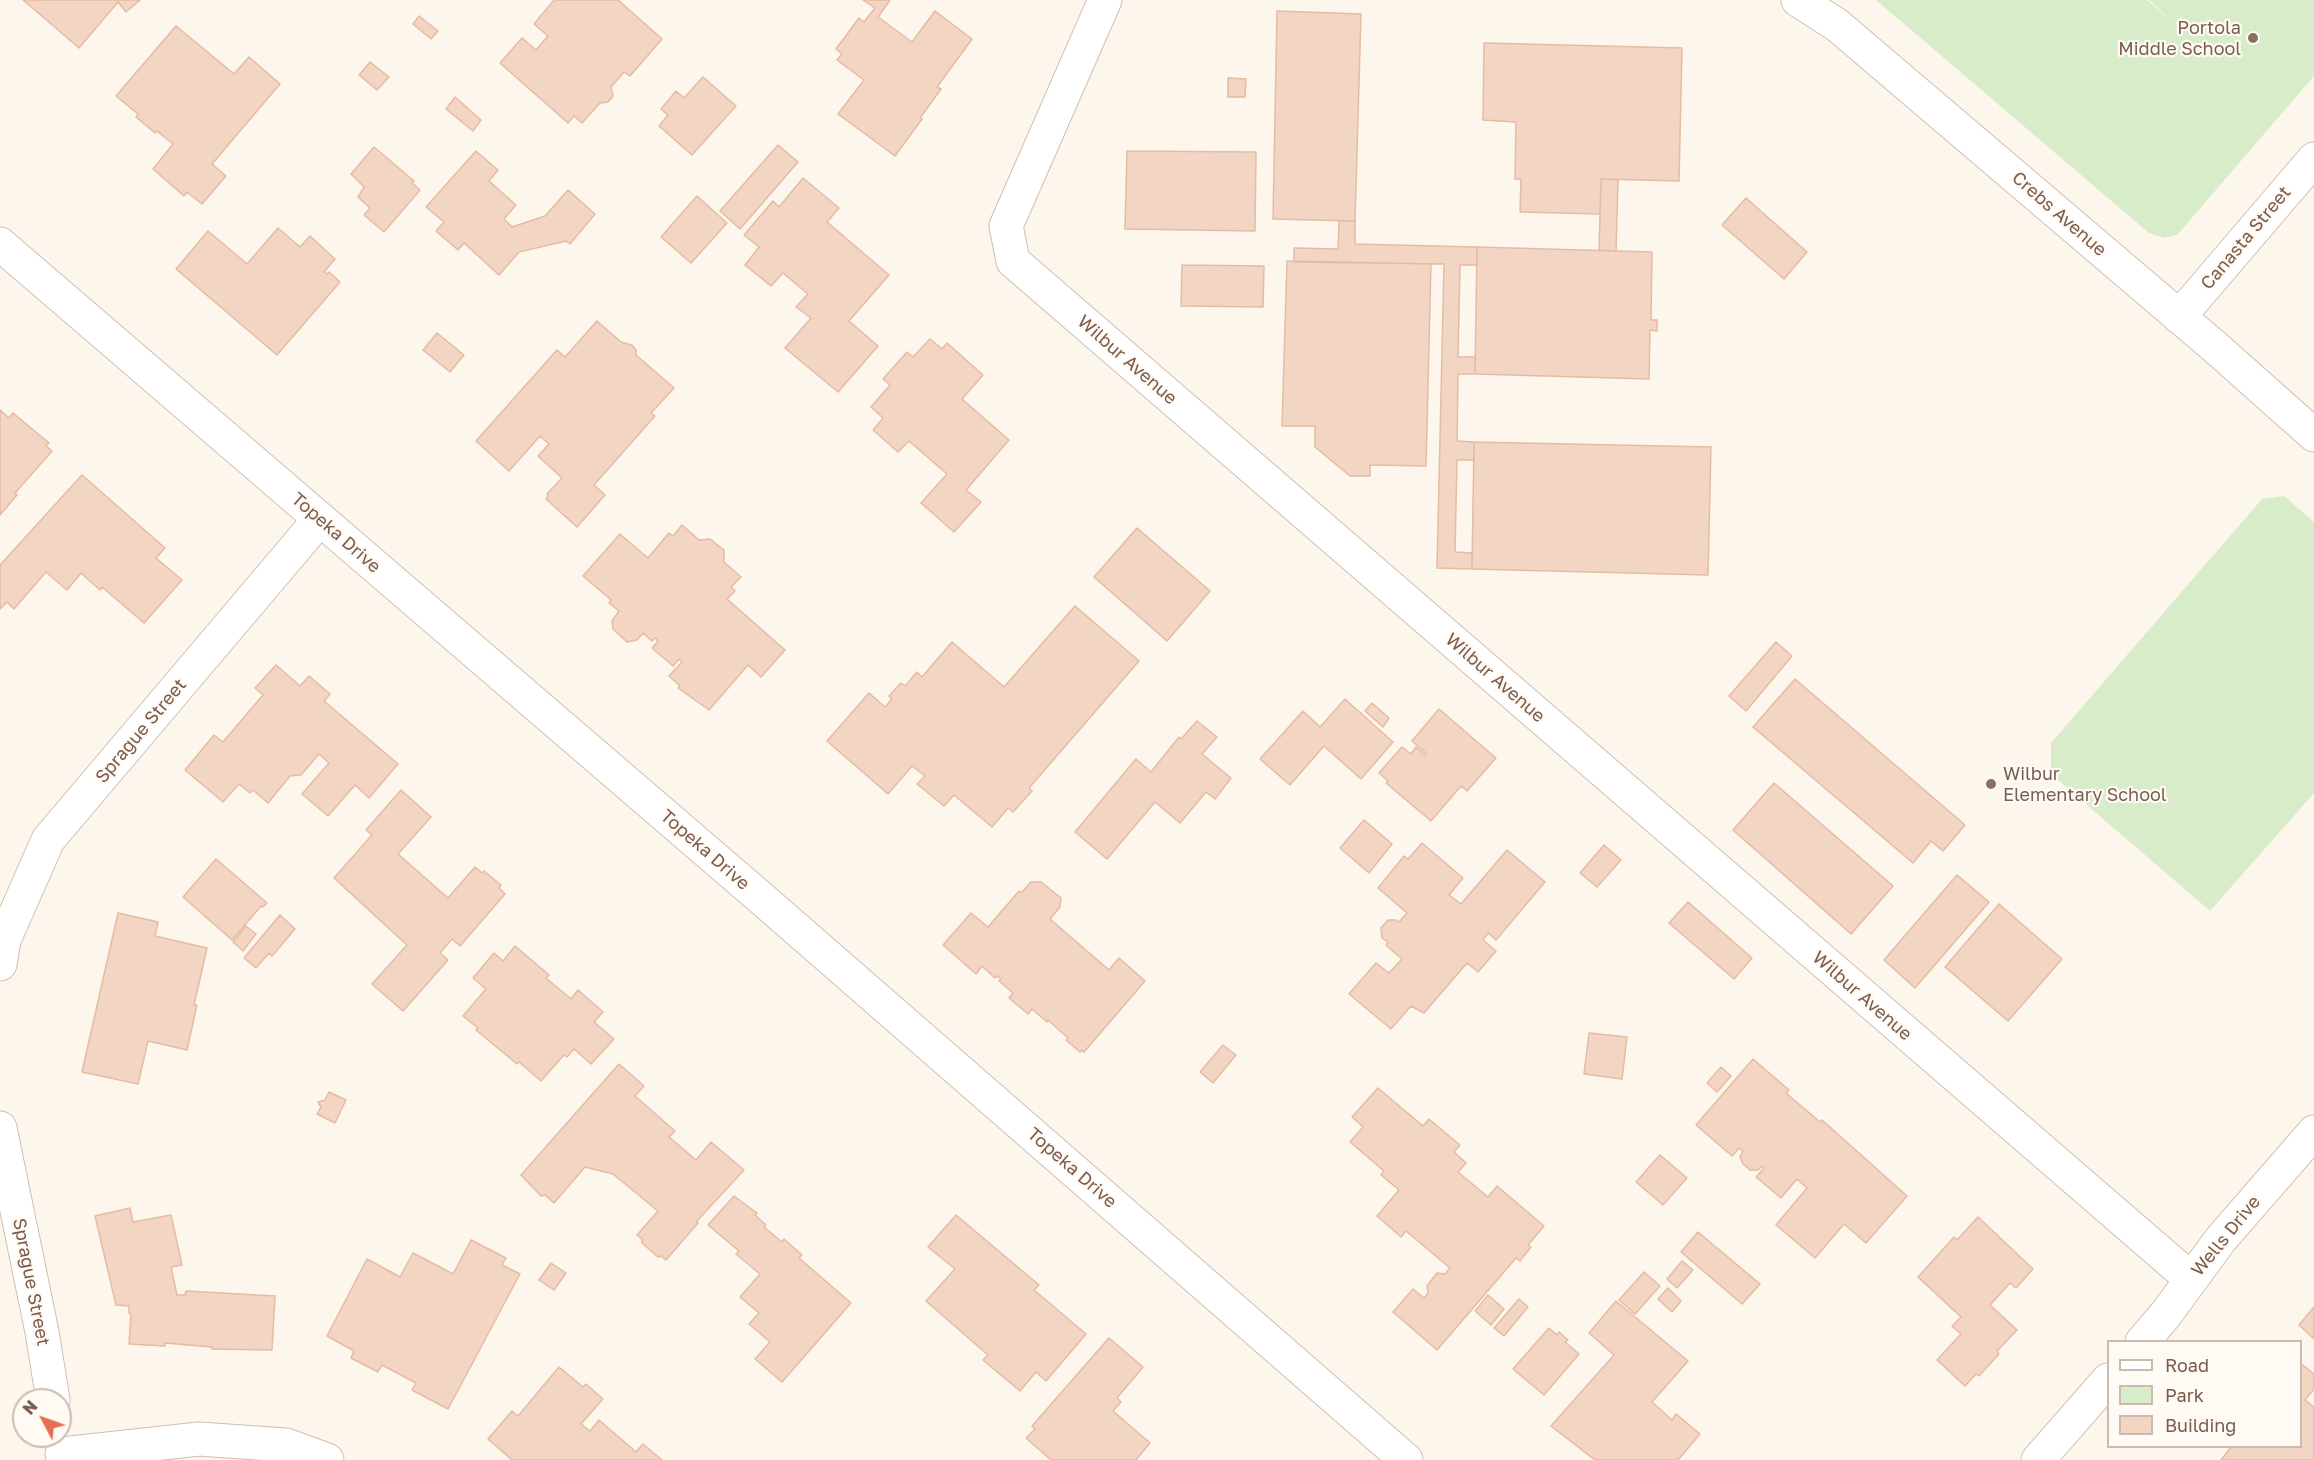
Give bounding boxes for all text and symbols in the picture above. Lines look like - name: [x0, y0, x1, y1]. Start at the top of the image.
- place label: Portola Middle School: [2118, 17, 2241, 60]
- marker: Portola Middle School: [2246, 31, 2260, 45]
- street label: Crebs Avenue: [2007, 167, 2111, 261]
- street label: Canasta Street: [2196, 182, 2296, 294]
- street label: Wilbur Avenue: [1073, 311, 1181, 409]
- street label: Topeka Drive: [287, 488, 385, 578]
- street label: Wilbur Avenue: [1441, 629, 1549, 727]
- street label: Sprague Street: [91, 674, 191, 788]
- place label: Wilbur Elementary School: [2003, 763, 2167, 806]
- marker: Wilbur Elementary School: [1984, 777, 1998, 791]
- street label: Topeka Drive: [656, 805, 754, 895]
- street label: Wilbur Avenue: [1808, 947, 1916, 1045]
- street label: Topeka Drive: [1023, 1123, 1121, 1213]
- street label: Wells Drive: [2187, 1191, 2265, 1281]
- street label: Sprague Street: [8, 1216, 54, 1348]
- legend: [2107, 1340, 2302, 1448]
- text: Road: [2165, 1354, 2209, 1376]
- text: Park: [2165, 1384, 2204, 1406]
- north arrow: [12, 1388, 72, 1448]
- text: N: [18, 1396, 41, 1419]
- text: Building: [2165, 1414, 2236, 1436]

